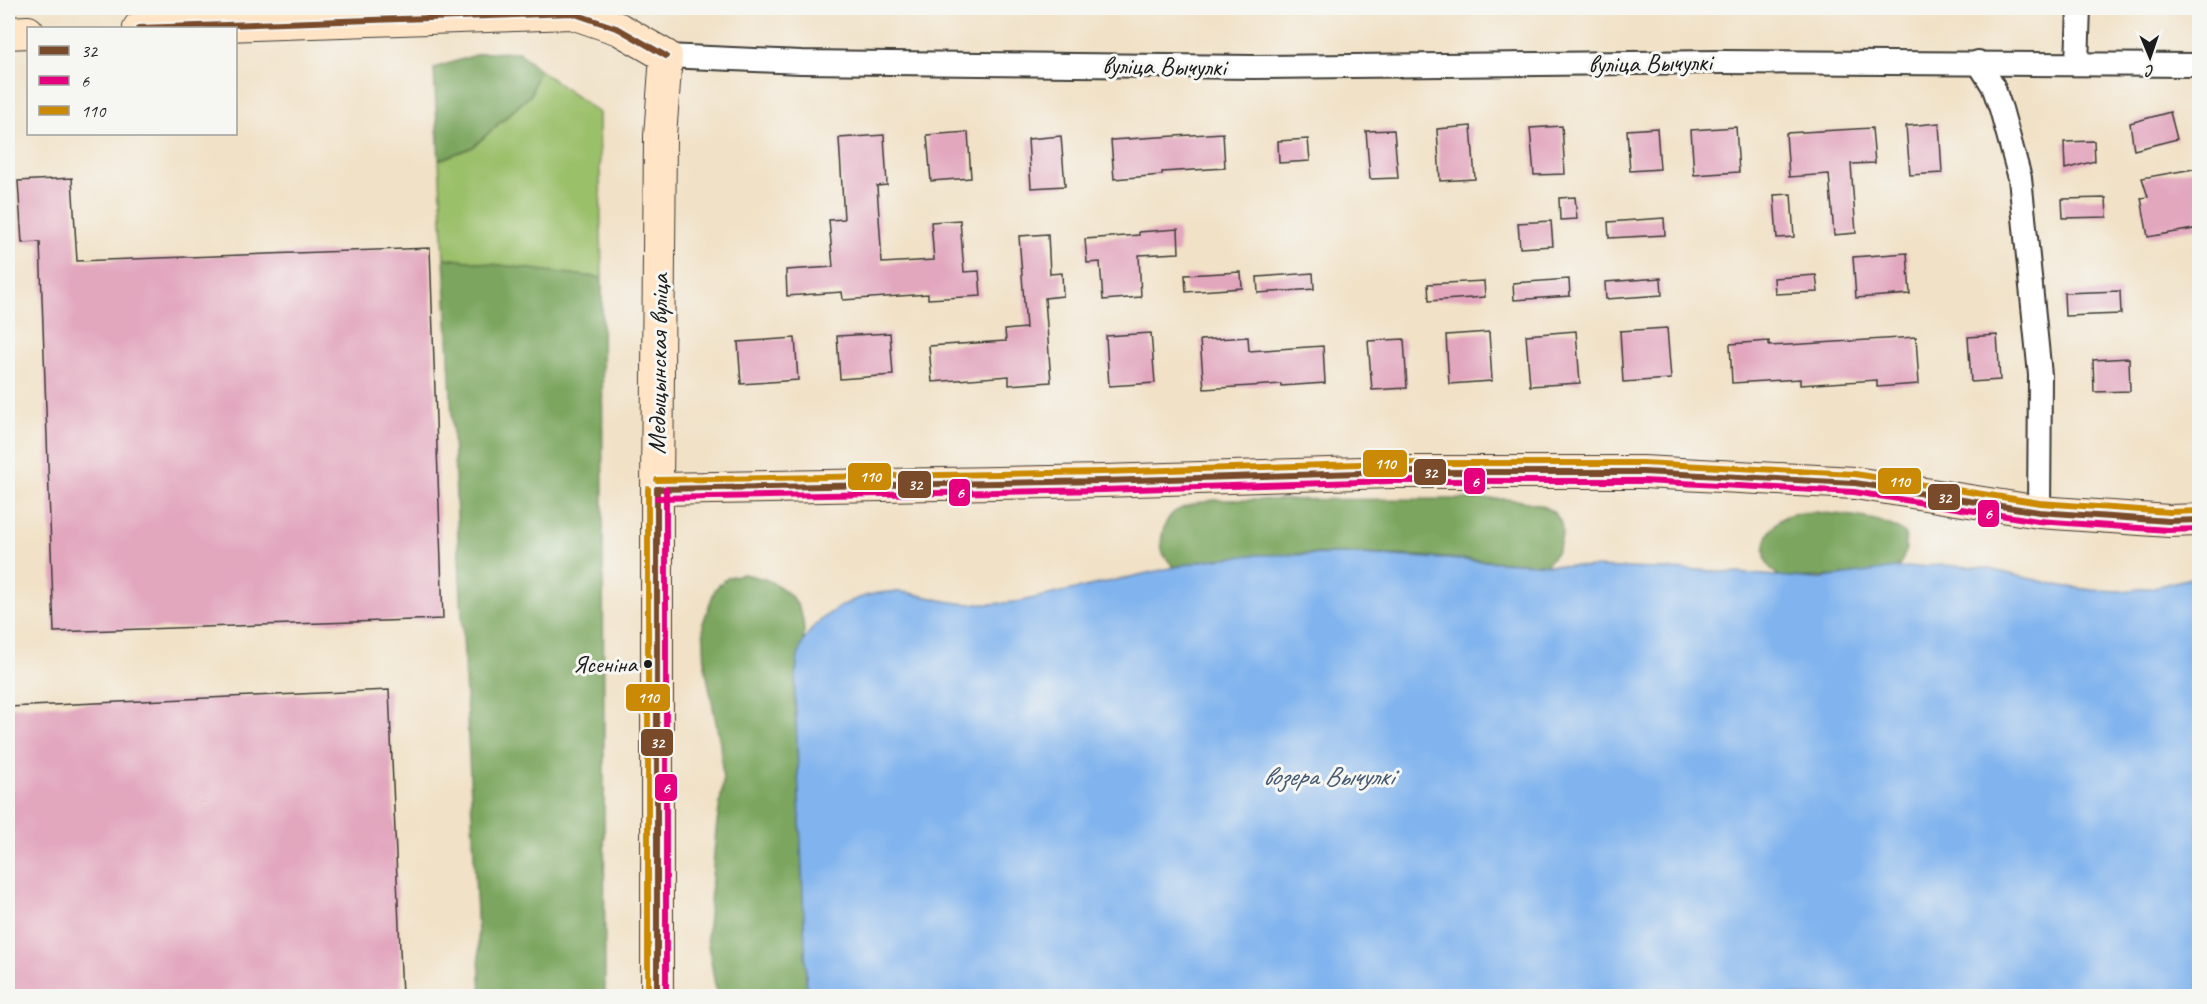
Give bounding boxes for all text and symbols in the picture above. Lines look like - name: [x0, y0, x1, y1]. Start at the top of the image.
- legend: [27, 27, 237, 135]
- north arrow: [2120, 27, 2180, 87]
- text: 32: [81, 40, 99, 62]
- street label: вуліца Вычулкі: [1588, 45, 1715, 81]
- street label: вуліца Вычулкі: [1102, 48, 1229, 84]
- text: С: [2144, 61, 2155, 81]
- text: 6: [81, 70, 90, 92]
- text: 110: [81, 100, 107, 122]
- street label: Медыцынская вуліца: [640, 272, 676, 455]
- line badge: 110: [1362, 449, 1408, 478]
- text: 110: [1374, 454, 1398, 474]
- line badge: 32: [1413, 458, 1447, 486]
- line badge: 110: [847, 462, 892, 491]
- text: 32: [1423, 463, 1439, 483]
- text: 110: [859, 467, 883, 487]
- line badge: 6: [1463, 467, 1486, 495]
- line badge: 110: [1877, 467, 1922, 495]
- line badge: 32: [897, 470, 932, 499]
- text: 6: [1471, 472, 1480, 492]
- text: 110: [1888, 472, 1912, 492]
- text: 32: [908, 475, 924, 495]
- line badge: 6: [948, 478, 971, 507]
- text: 6: [956, 483, 965, 503]
- line badge: 32: [1927, 483, 1961, 511]
- text: 32: [1937, 488, 1953, 508]
- line badge: 6: [1977, 499, 2000, 528]
- text: 6: [1984, 504, 1993, 524]
- place label: Ясеніна: [573, 649, 639, 679]
- marker: Ясеніна: [642, 658, 654, 670]
- line badge: 110: [625, 683, 671, 712]
- text: 110: [637, 688, 661, 708]
- line badge: 32: [640, 728, 674, 757]
- text: 32: [650, 733, 666, 753]
- water label: возера Вычулкі: [1263, 759, 1400, 793]
- line badge: 6: [654, 773, 678, 802]
- text: 6: [662, 778, 671, 798]

